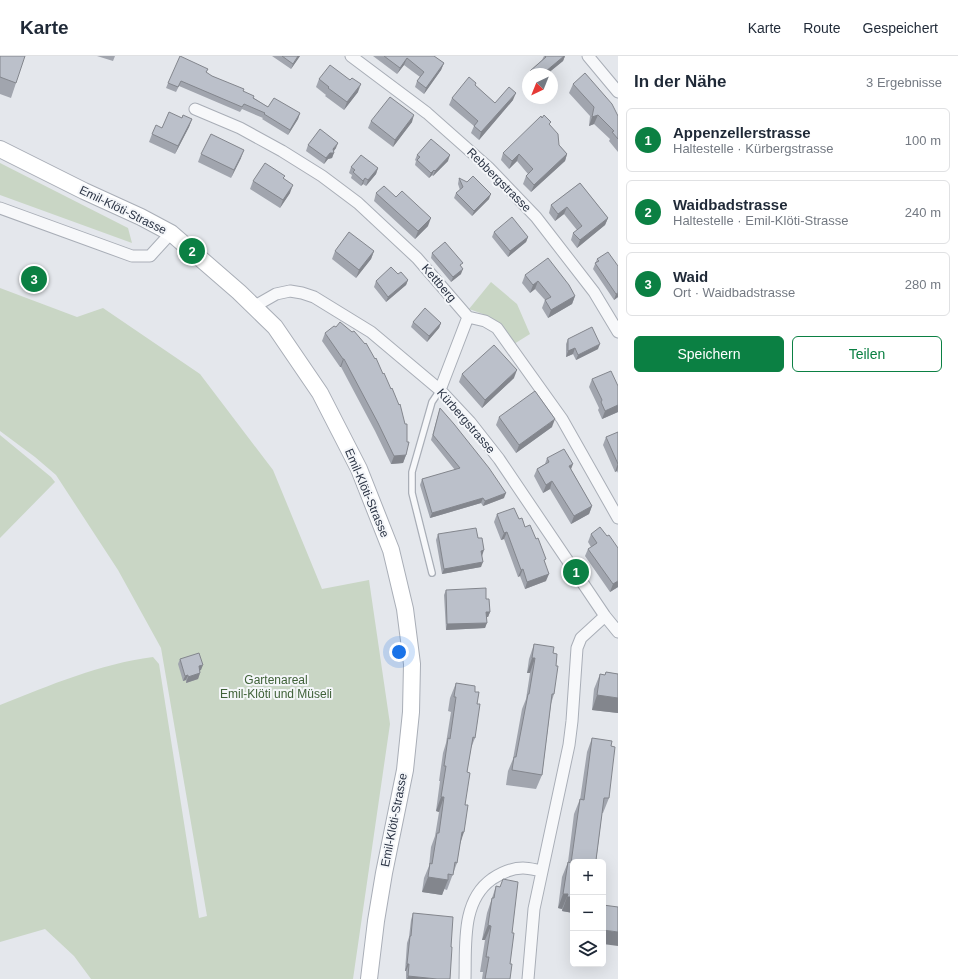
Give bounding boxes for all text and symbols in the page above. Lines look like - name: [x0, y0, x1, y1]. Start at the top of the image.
- text: Karte: [20, 17, 69, 38]
- text: Karte: [748, 20, 781, 36]
- text: Route: [803, 20, 841, 36]
- text: Gespeichert: [863, 20, 938, 36]
- north arrow: [522, 68, 558, 104]
- text: In der Nähe: [634, 72, 727, 91]
- text: 3 Ergebnisse: [866, 75, 942, 90]
- text: Appenzellerstrasse: [673, 124, 811, 141]
- text: 1: [644, 133, 652, 148]
- text: 100 m: [905, 133, 941, 148]
- text: Haltestelle · Kürbergstrasse: [673, 141, 833, 156]
- street label: Rebbergstrasse: [464, 145, 534, 215]
- street label: Emil-Klöti-Strasse: [77, 183, 169, 237]
- text: Waidbadstrasse: [673, 196, 788, 213]
- text: 2: [644, 205, 652, 220]
- text: 240 m: [905, 205, 941, 220]
- text: Haltestelle · Emil-Klöti-Strasse: [673, 213, 849, 228]
- pin: 2: [179, 236, 205, 266]
- street label: Kettberg: [419, 261, 459, 305]
- pin: 3: [21, 264, 47, 294]
- text: Waid: [673, 268, 708, 285]
- text: 3: [644, 277, 652, 292]
- text: 280 m: [905, 277, 941, 292]
- text: Ort · Waidbadstrasse: [673, 285, 795, 300]
- button: Speichern: [634, 336, 784, 372]
- button: Teilen: [792, 336, 942, 372]
- street label: Kürbergstrasse: [434, 386, 498, 457]
- street label: Emil-Klöti-Strasse: [342, 446, 392, 540]
- pin: 1: [563, 557, 589, 587]
- your location: [389, 642, 409, 662]
- park label: Gartenareal Emil-Klöti und Müseli: [220, 673, 332, 701]
- street label: Emil-Klöti-Strasse: [378, 772, 410, 868]
- map controls: [570, 859, 606, 967]
- button: +: [570, 859, 606, 895]
- button: −: [570, 895, 606, 931]
- button: layers: [570, 931, 606, 967]

